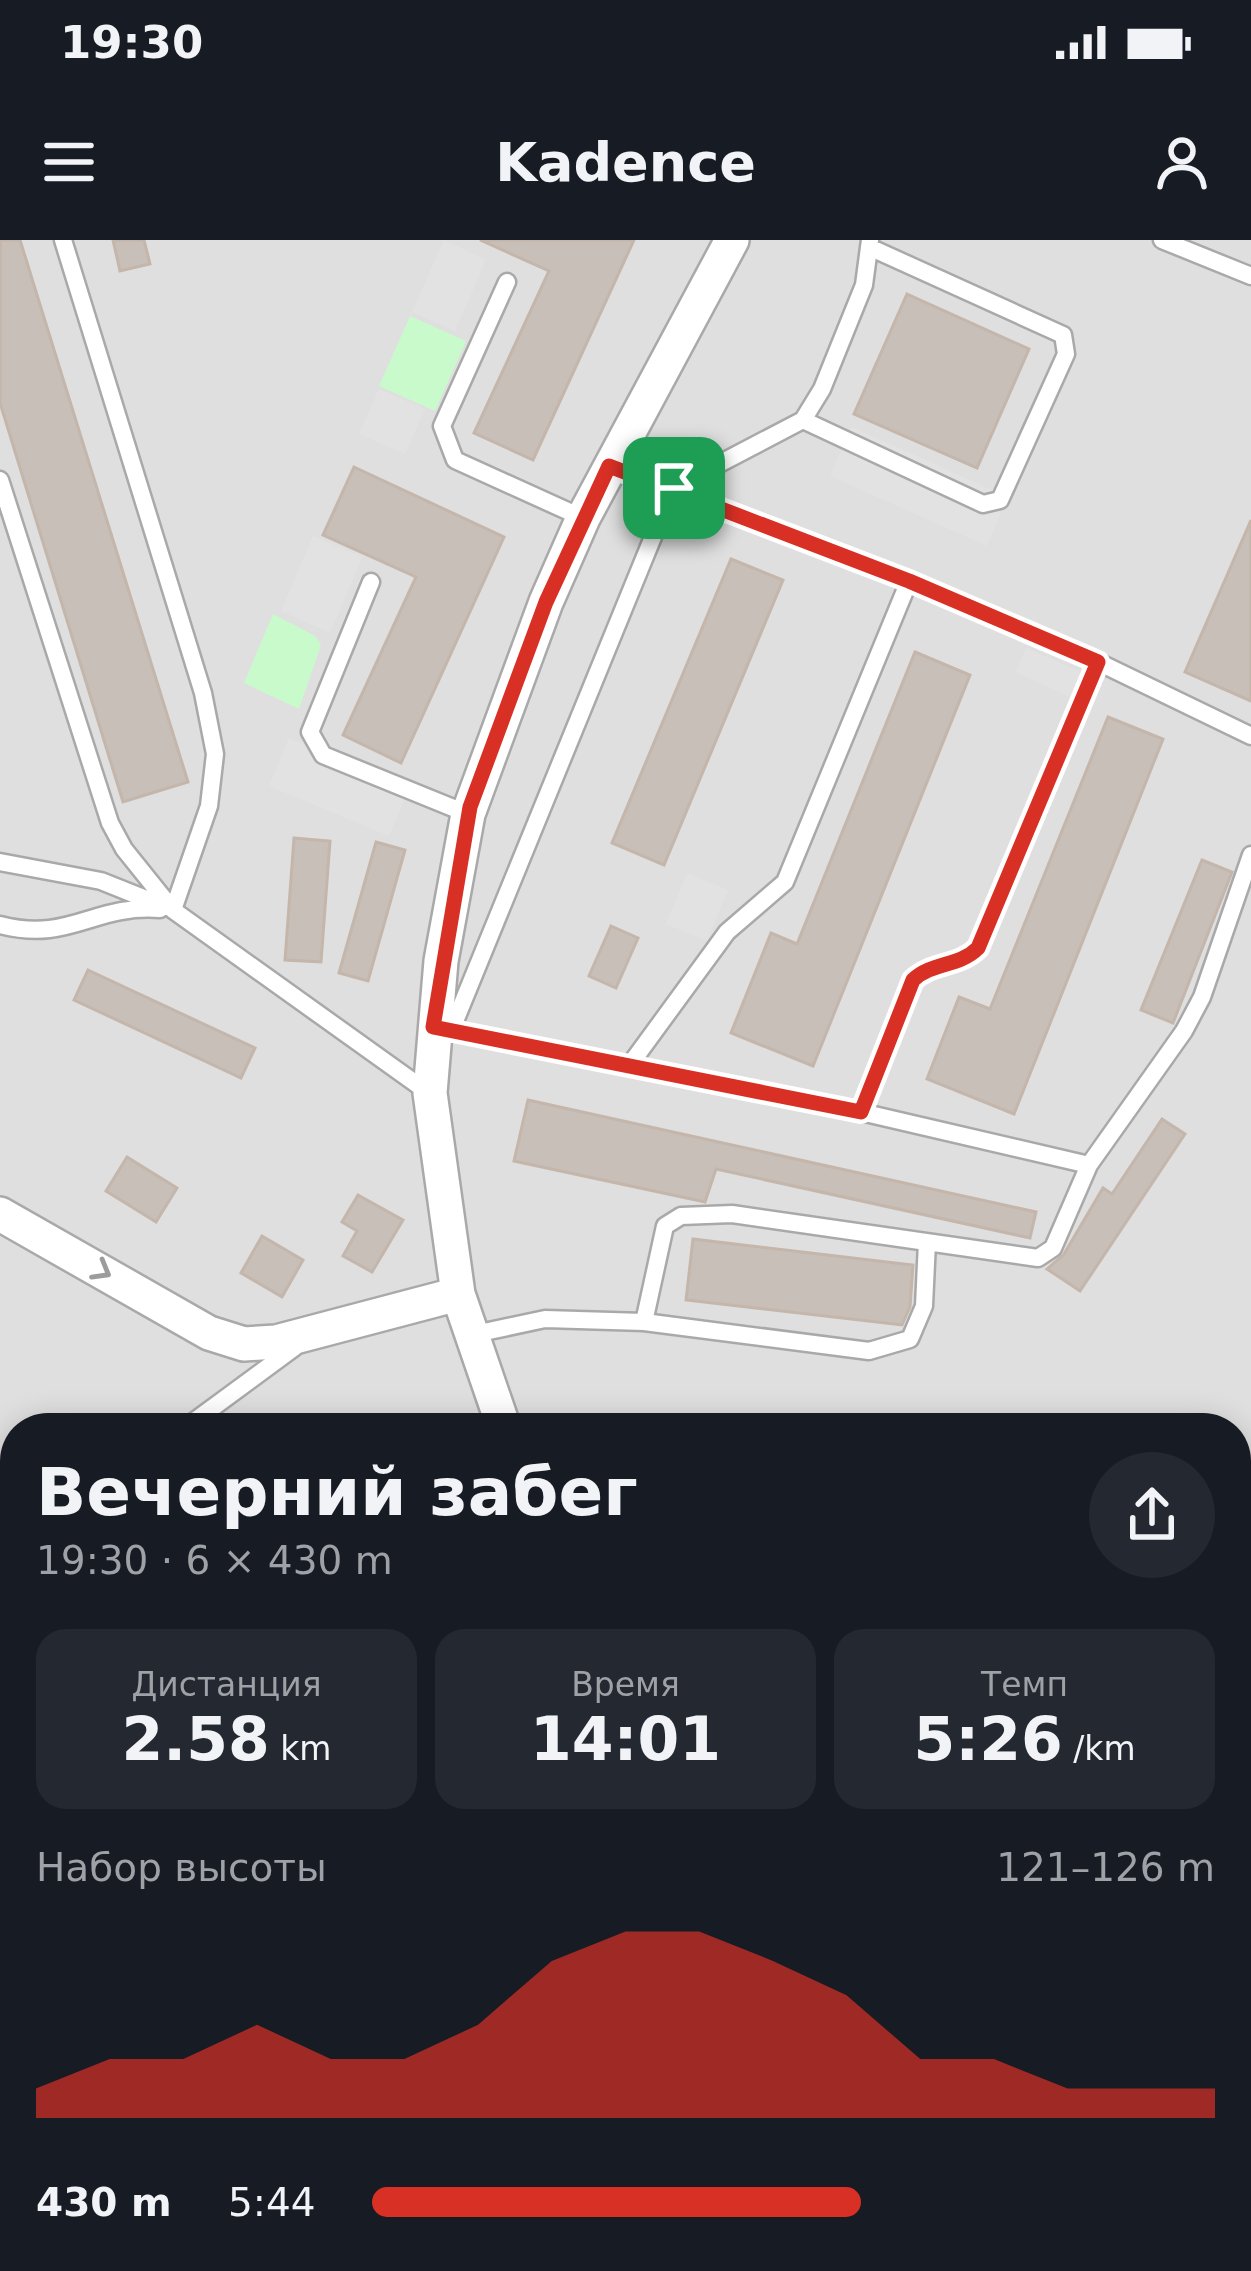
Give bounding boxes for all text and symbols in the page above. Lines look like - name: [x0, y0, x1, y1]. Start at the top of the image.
- text: 19:30: [60, 16, 203, 69]
- icon: menu: [36, 129, 102, 195]
- icon: person: [1149, 129, 1215, 195]
- text: Kadence: [495, 131, 756, 194]
- pin: [623, 437, 725, 539]
- icon: arrive: [641, 455, 707, 521]
- one-way arrow: [89, 1256, 111, 1279]
- button: share: [1089, 1452, 1215, 1578]
- text: Вечерний забег: [36, 1454, 638, 1531]
- text: 19:30 · 6 × 430 m: [36, 1538, 393, 1583]
- text: Дистанция: [131, 1665, 322, 1704]
- text: Время: [571, 1665, 680, 1704]
- text: Темп: [981, 1665, 1068, 1704]
- text: 2.58: [122, 1704, 270, 1774]
- text: 14:01: [530, 1704, 721, 1774]
- text: 5:26: [913, 1704, 1063, 1774]
- text: km: [270, 1729, 331, 1768]
- text: /km: [1063, 1729, 1136, 1768]
- text: Набор высоты: [36, 1845, 327, 1890]
- text: 121–126 m: [996, 1845, 1215, 1890]
- text: 430 m: [36, 2180, 172, 2225]
- text: 5:44: [228, 2180, 316, 2225]

